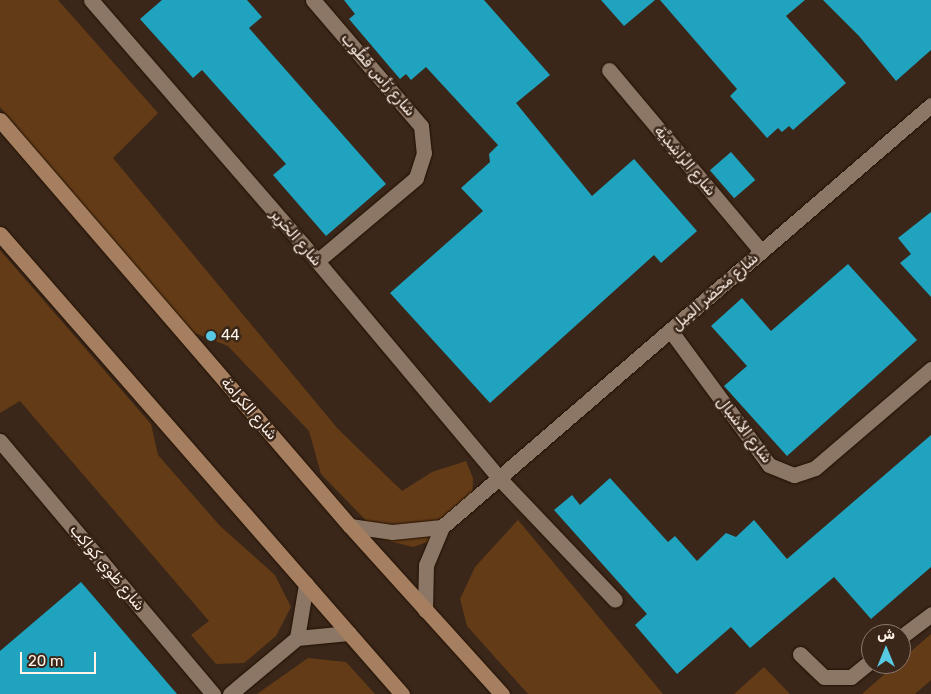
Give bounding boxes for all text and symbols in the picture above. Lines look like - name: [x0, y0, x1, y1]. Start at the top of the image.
- street label: شارع رَأس قَطُّوب: [337, 30, 419, 120]
- street label: شارع الرَّاشِدِيَّة: [650, 122, 720, 200]
- street label: شارع الحَرِير: [266, 206, 326, 270]
- street label: شارع مَحضَر المِيل: [668, 249, 762, 335]
- place label: 44: [221, 327, 240, 345]
- marker: 44: [205, 330, 217, 342]
- street label: شارع الكرامة: [217, 374, 281, 444]
- street label: شارع الأشبال: [712, 393, 776, 467]
- street label: شارع طَوِي كِواكِب: [66, 521, 148, 615]
- north arrow: [861, 624, 911, 674]
- text: ش: [877, 626, 895, 643]
- scale bar: [22, 642, 99, 674]
- text: 20 m: [28, 652, 63, 670]

